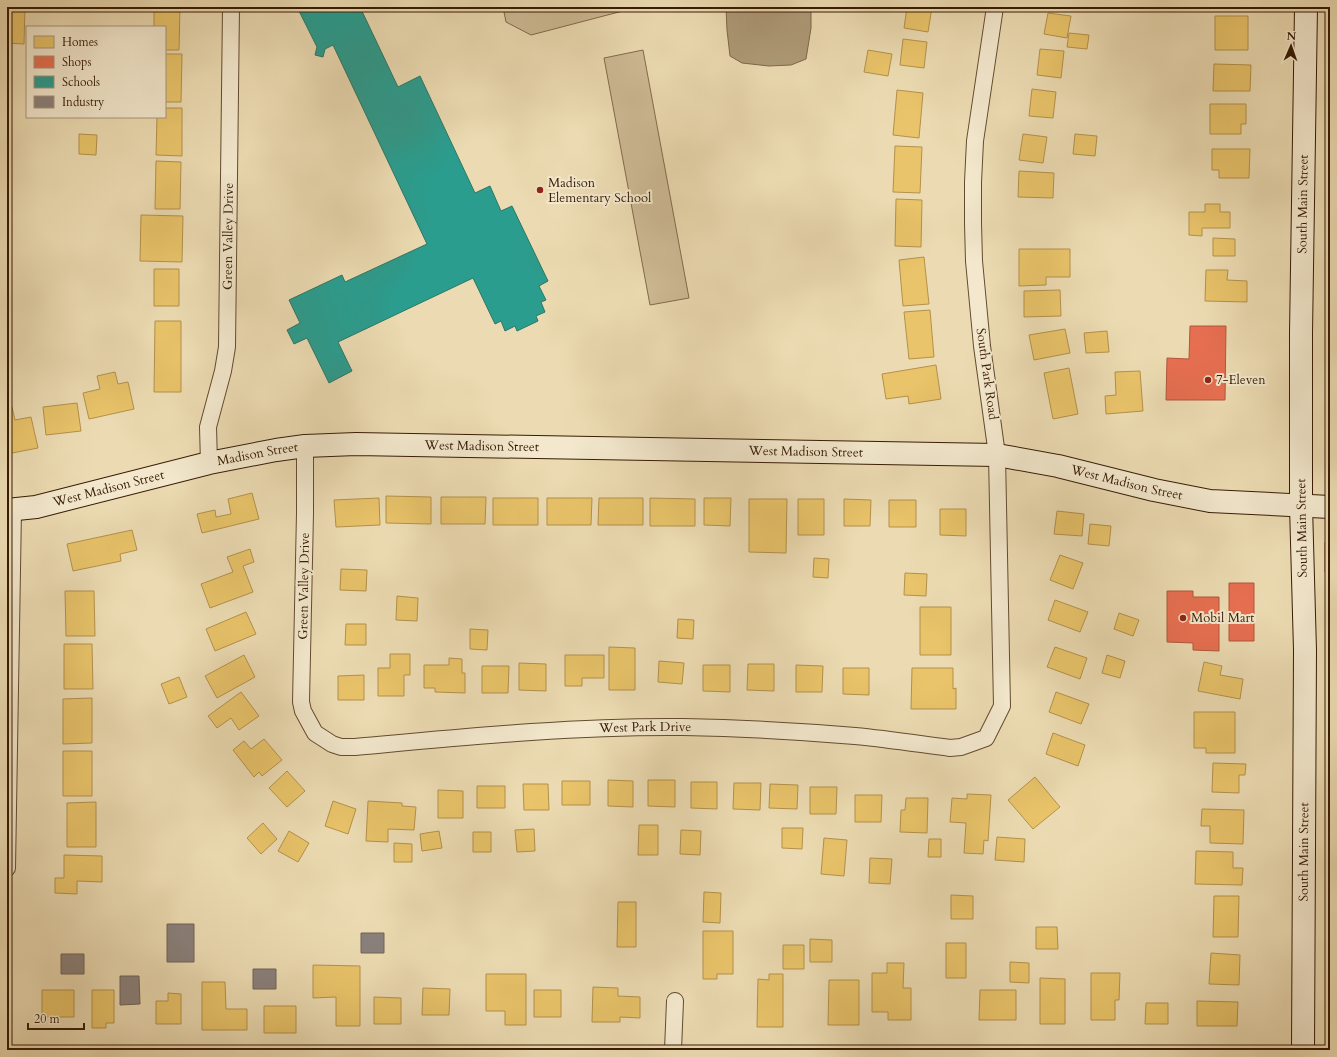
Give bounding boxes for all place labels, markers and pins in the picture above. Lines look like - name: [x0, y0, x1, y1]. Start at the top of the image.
- place label: Madison Elementary School: [548, 174, 652, 207]
- marker: Madison Elementary School: [535, 185, 545, 195]
- place label: 7-Eleven: [1216, 371, 1266, 389]
- marker: 7-Eleven: [1203, 375, 1213, 385]
- place label: Mobil Mart: [1191, 609, 1254, 627]
- marker: Mobil Mart: [1178, 613, 1188, 623]

